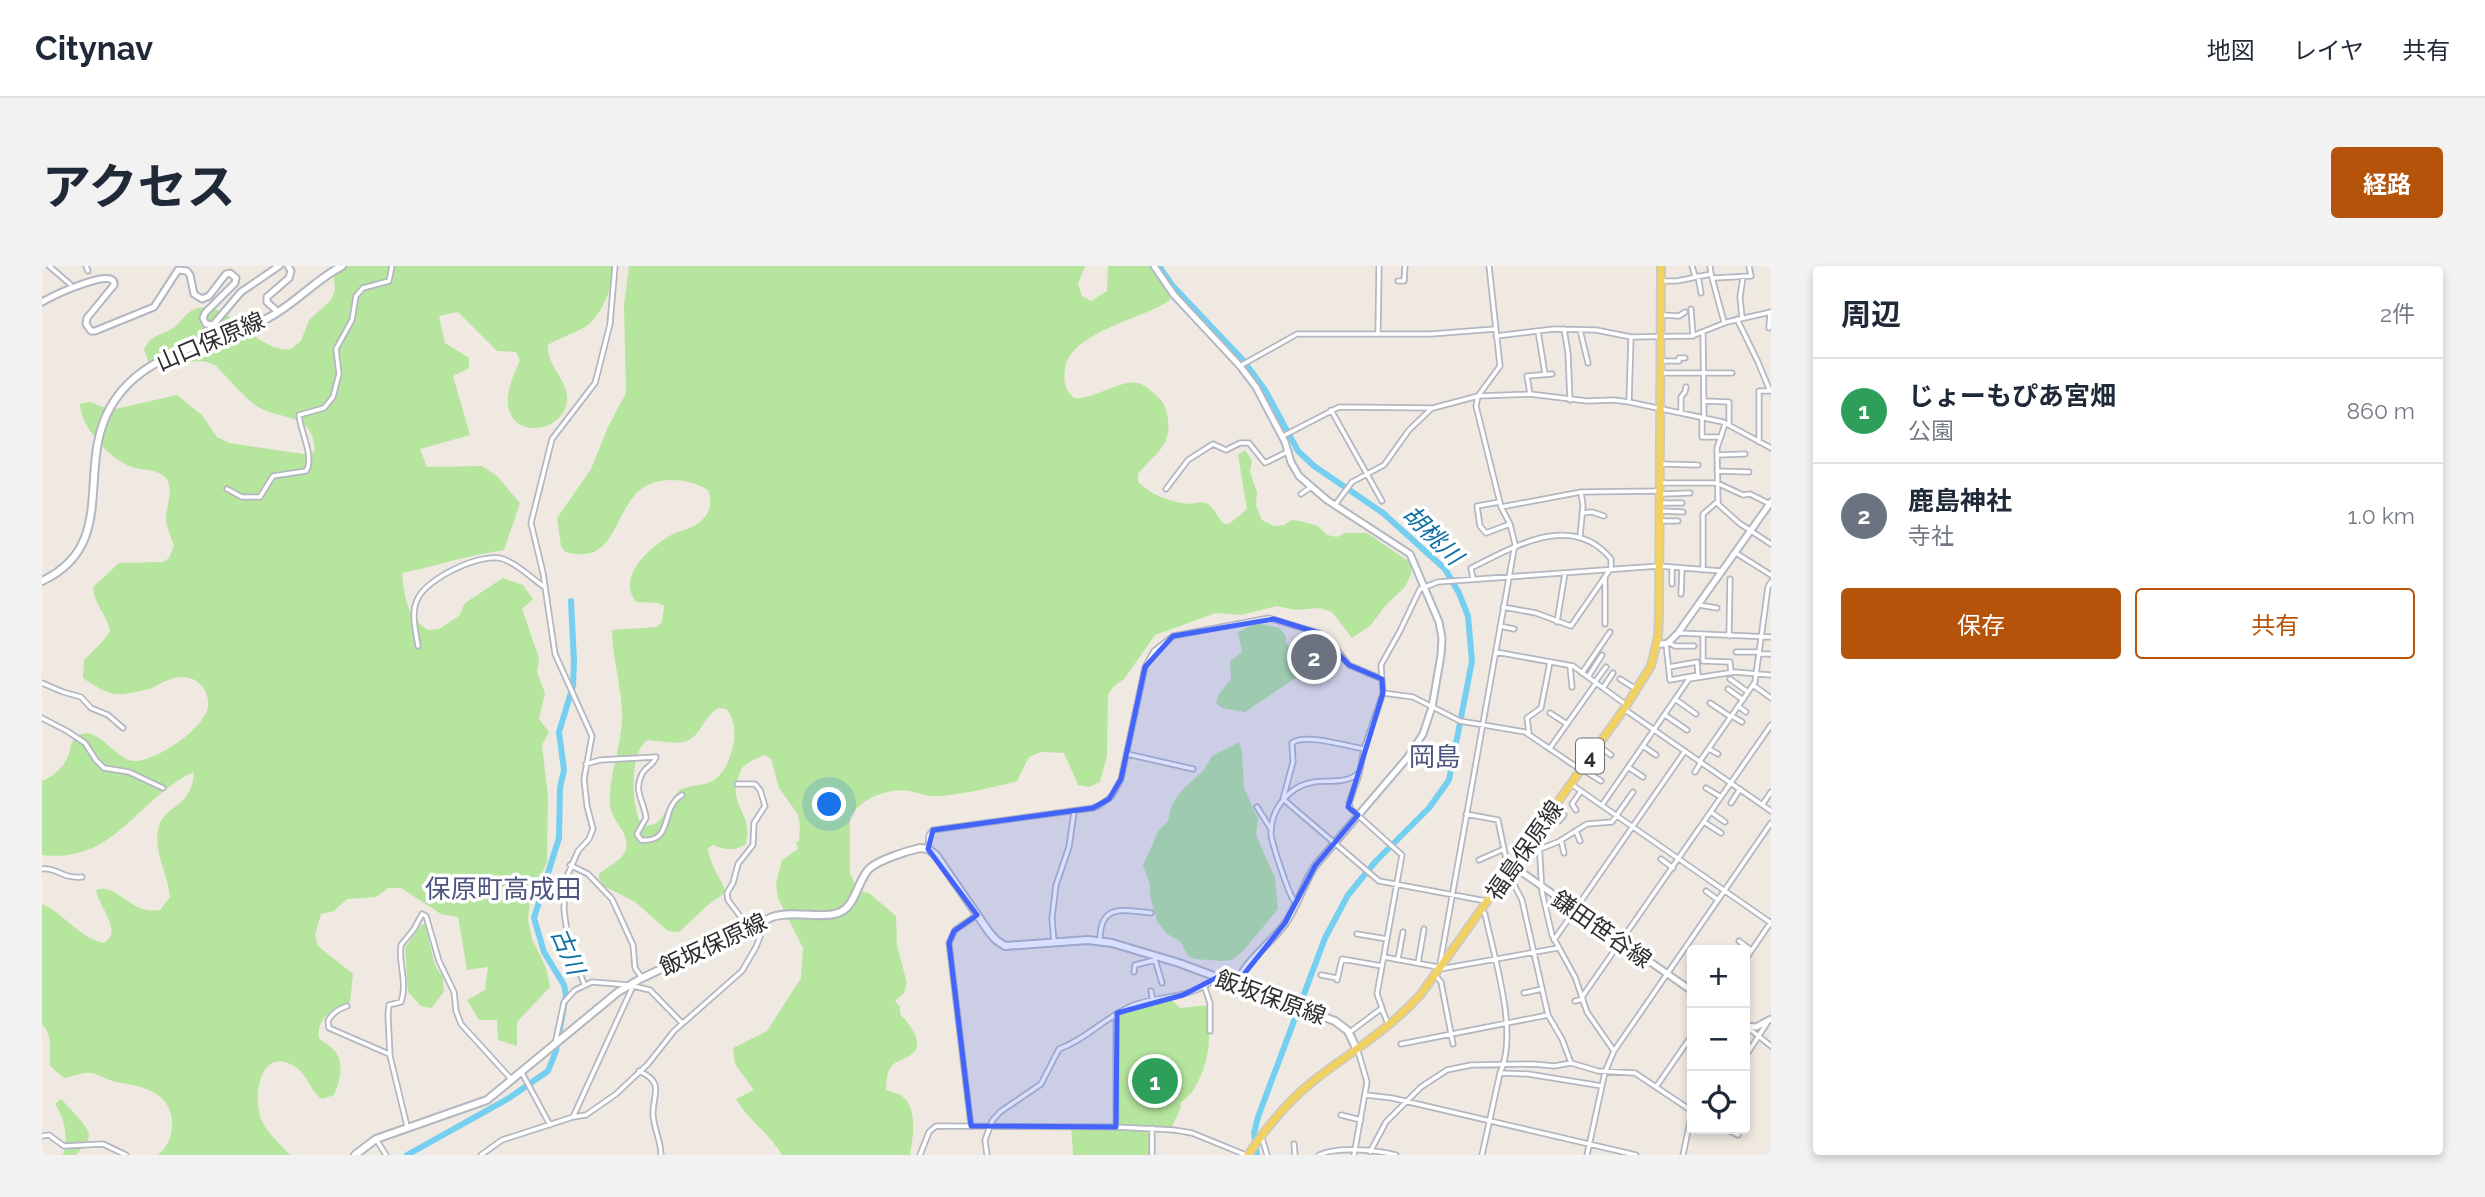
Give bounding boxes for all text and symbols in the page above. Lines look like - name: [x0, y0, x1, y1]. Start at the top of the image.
- text: Citynav: [35, 29, 153, 68]
- text: 地図: [2207, 36, 2255, 65]
- text: レイヤ: [2293, 36, 2364, 65]
- text: 共有: [2402, 36, 2450, 65]
- button: 経路: [2331, 147, 2443, 218]
- text: アクセス: [42, 158, 236, 215]
- text: 周辺: [1841, 297, 1901, 332]
- text: 2件: [2380, 300, 2415, 327]
- street label: 山口保原線: [152, 306, 268, 376]
- text: じょーもぴあ宮畑: [1908, 381, 2116, 411]
- text: 1: [1858, 397, 1870, 424]
- text: 860 m: [2346, 397, 2415, 424]
- text: 公園: [1908, 417, 1954, 444]
- text: 鹿島神社: [1908, 486, 2012, 516]
- water label: 胡桃川: [1397, 499, 1471, 573]
- text: 2: [1858, 502, 1870, 529]
- text: 1.0 km: [2348, 502, 2415, 529]
- text: 寺社: [1908, 522, 1954, 549]
- button: 保存: [1841, 588, 2121, 659]
- button: 共有: [2135, 588, 2415, 659]
- pin: 2: [1291, 631, 1337, 683]
- road number: 4: [1576, 738, 1604, 774]
- district label: 岡島: [1409, 742, 1461, 772]
- your location: [812, 787, 846, 821]
- street label: 福島保原線: [1480, 795, 1568, 905]
- district label: 保原町高成田: [425, 874, 581, 904]
- street label: 鎌田笹谷線: [1547, 885, 1657, 973]
- street label: 飯坂保原線: [655, 907, 771, 981]
- water label: 古川: [545, 923, 592, 982]
- map controls: [1687, 945, 1750, 1134]
- button: +: [1687, 945, 1750, 1008]
- street label: 飯坂保原線: [1212, 965, 1330, 1029]
- button: −: [1687, 1008, 1750, 1071]
- pin: 1: [1132, 1055, 1178, 1107]
- button: locate: [1687, 1071, 1750, 1134]

